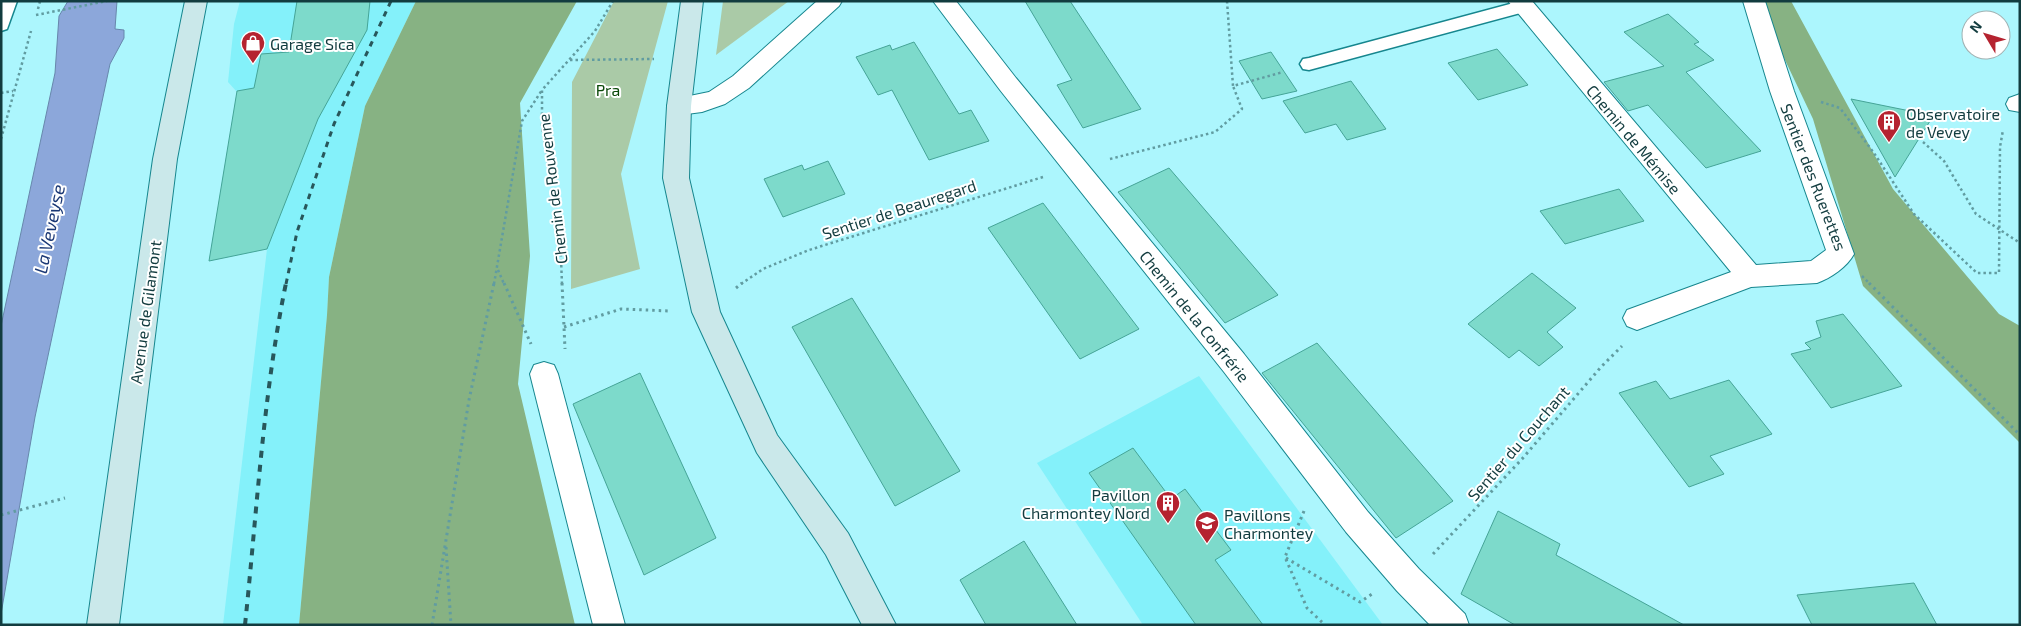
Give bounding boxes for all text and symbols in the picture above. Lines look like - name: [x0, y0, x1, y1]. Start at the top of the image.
- north arrow: [1961, 10, 2011, 60]
- text: N: [1966, 17, 1985, 36]
- shop icon: Garage Sica: [240, 30, 266, 64]
- place label: Garage Sica: [270, 34, 355, 53]
- park label: Pra: [596, 80, 620, 99]
- street label: Chemin de Mémise: [1583, 81, 1685, 197]
- street label: Sentier des Ruerettes: [1777, 101, 1851, 253]
- place label: Observatoire de Vevey: [1906, 104, 2000, 141]
- building icon: Observatoire de Vevey: [1876, 109, 1902, 143]
- street label: Chemin de Rouvenne: [533, 113, 571, 265]
- street label: Sentier de Beauregard: [820, 175, 978, 243]
- water label: La Veveyse: [29, 182, 69, 276]
- street label: Avenue de Gilamont: [126, 239, 164, 385]
- street label: Chemin de la Confrérie: [1136, 246, 1254, 386]
- street label: Sentier du Couchant: [1463, 382, 1573, 504]
- place label: Pavillon Charmontey Nord: [1022, 485, 1150, 522]
- building icon: Pavillon Charmontey Nord: [1155, 490, 1181, 524]
- place label: Pavillons Charmontey: [1224, 505, 1314, 542]
- school or university icon: Pavillons Charmontey: [1194, 510, 1220, 544]

